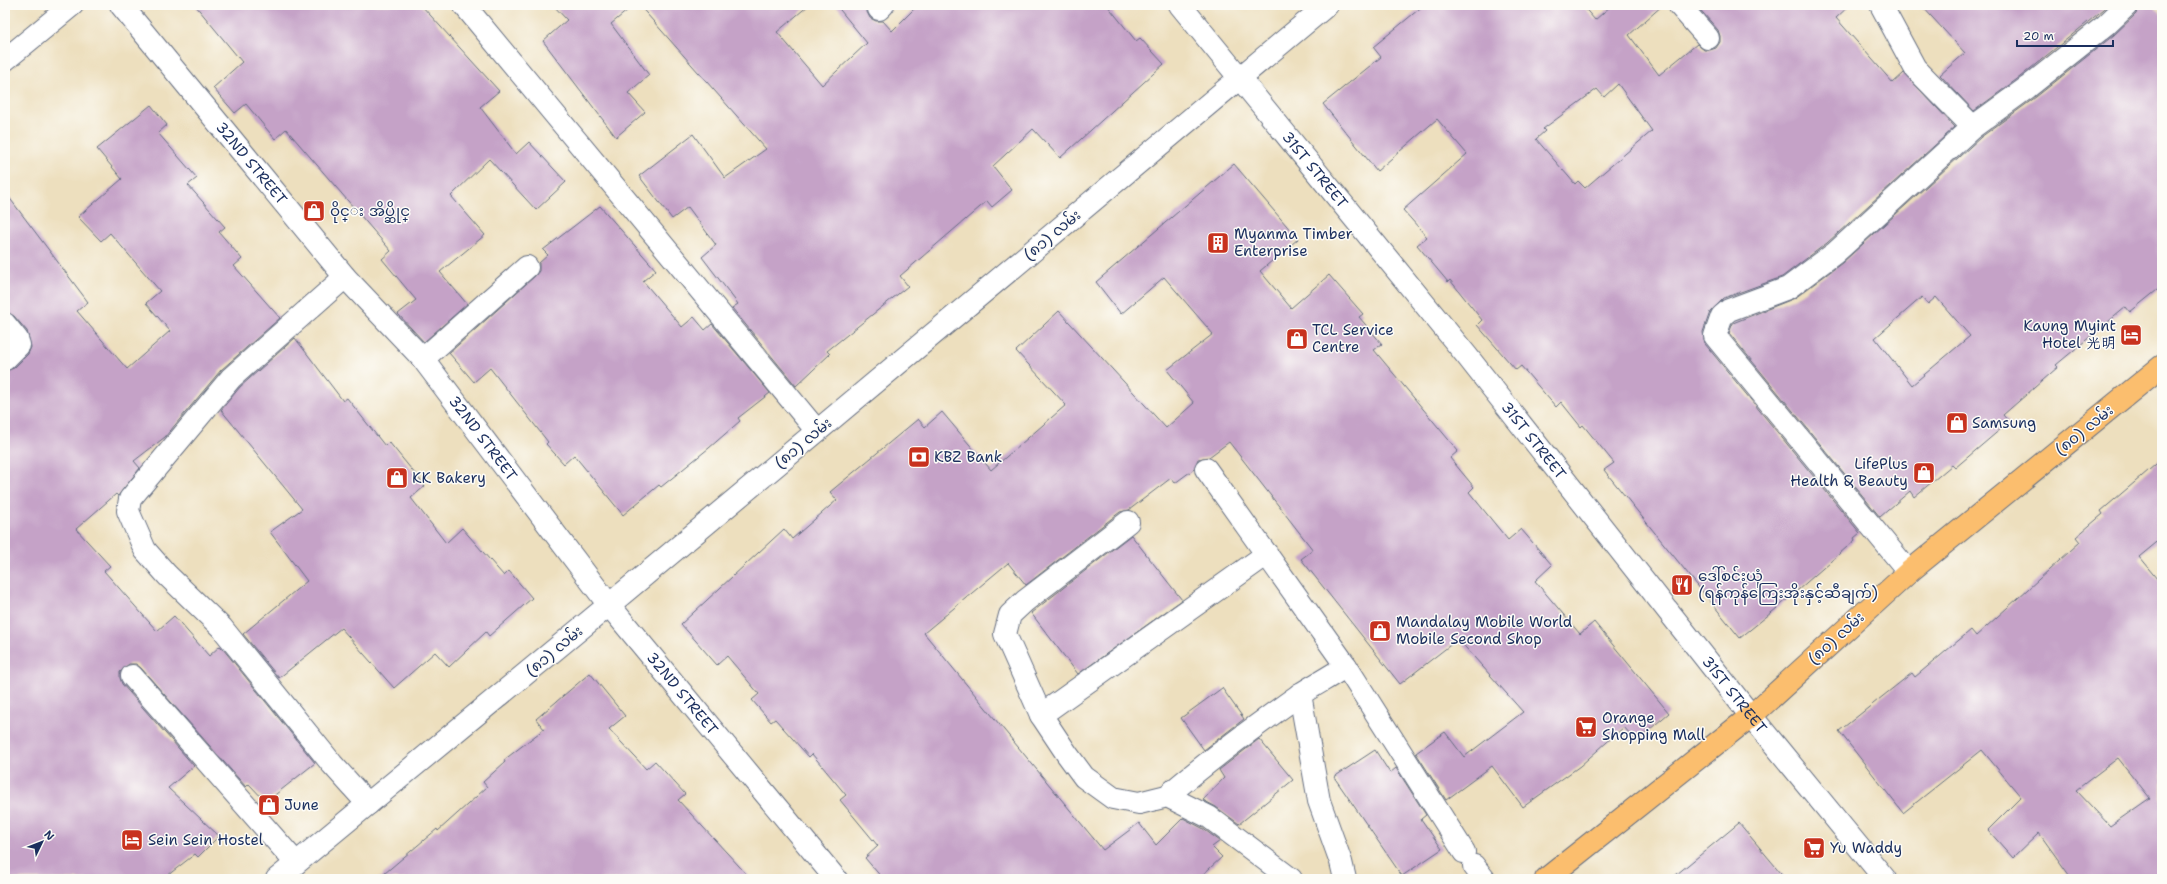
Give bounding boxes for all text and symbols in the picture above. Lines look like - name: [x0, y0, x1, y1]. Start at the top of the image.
- scale bar: [2017, 22, 2113, 48]
- text: 20 m: [2023, 28, 2054, 44]
- street label: 32ND STREET: [211, 118, 291, 209]
- street label: 31ST STREET: [1278, 127, 1352, 212]
- shop icon: ဝိုင္း အိပ္ဆိုင္: [301, 198, 327, 224]
- place label: ဝိုင္း အိပ္ဆိုင္: [330, 201, 410, 223]
- street label: (၈၁) လမ်း: [1019, 205, 1085, 265]
- place label: Myanma Timber Enterprise: [1234, 224, 1353, 261]
- building icon: Myanma Timber Enterprise: [1205, 230, 1231, 256]
- place label: Kaung Myint Hotel 光明: [2023, 316, 2116, 353]
- place label: TCL Service Centre: [1312, 320, 1394, 357]
- hotel icon: Kaung Myint Hotel 光明: [2118, 322, 2144, 348]
- shop icon: TCL Service Centre: [1284, 326, 1310, 352]
- street label: 32ND STREET: [444, 392, 522, 485]
- street label: 31ST STREET: [1497, 398, 1570, 483]
- street label: (၈၀) လမ်း: [2051, 400, 2117, 460]
- shop icon: Samsung: [1944, 410, 1970, 436]
- street label: (၈၁) လမ်း: [770, 413, 836, 473]
- place label: Samsung: [1972, 413, 2036, 433]
- bank icon: KBZ Bank: [906, 444, 932, 470]
- place label: KBZ Bank: [934, 447, 1002, 467]
- place label: LifePlus Health & Beauty: [1790, 454, 1908, 491]
- shop icon: LifePlus Health & Beauty: [1911, 460, 1937, 486]
- shop icon: KK Bakery: [384, 465, 410, 491]
- place label: KK Bakery: [412, 468, 486, 488]
- place label: ဒေါ်စင်းယုံ (ရန်ကုန်ကြေးအိုးနှင့်ဆီချက်): [1698, 566, 1878, 605]
- restaurant icon: ဒေါ်စင်းယုံ (ရန်ကုန်ကြေးအိုးနှင့်ဆီချက်): [1669, 572, 1695, 598]
- street label: (၈၀) လမ်း: [1803, 607, 1869, 669]
- place label: Mandalay Mobile World Mobile Second Shop: [1396, 612, 1573, 649]
- shop icon: Mandalay Mobile World Mobile Second Shop: [1367, 618, 1393, 644]
- street label: (၈၁) လမ်း: [521, 621, 587, 681]
- street label: 32ND STREET: [642, 648, 723, 739]
- street label: 31ST STREET: [1698, 652, 1771, 738]
- place label: Orange Shopping Mall: [1602, 708, 1706, 745]
- supermarket icon: Orange Shopping Mall: [1573, 714, 1599, 740]
- shop icon: June: [256, 792, 282, 818]
- place label: June: [284, 795, 319, 815]
- north arrow: [22, 822, 62, 862]
- text: N: [40, 827, 58, 844]
- hotel icon: Sein Sein Hostel: [119, 827, 145, 853]
- place label: Sein Sein Hostel: [148, 830, 264, 850]
- supermarket icon: Yu Waddy: [1801, 835, 1827, 861]
- place label: Yu Waddy: [1830, 838, 1902, 858]

